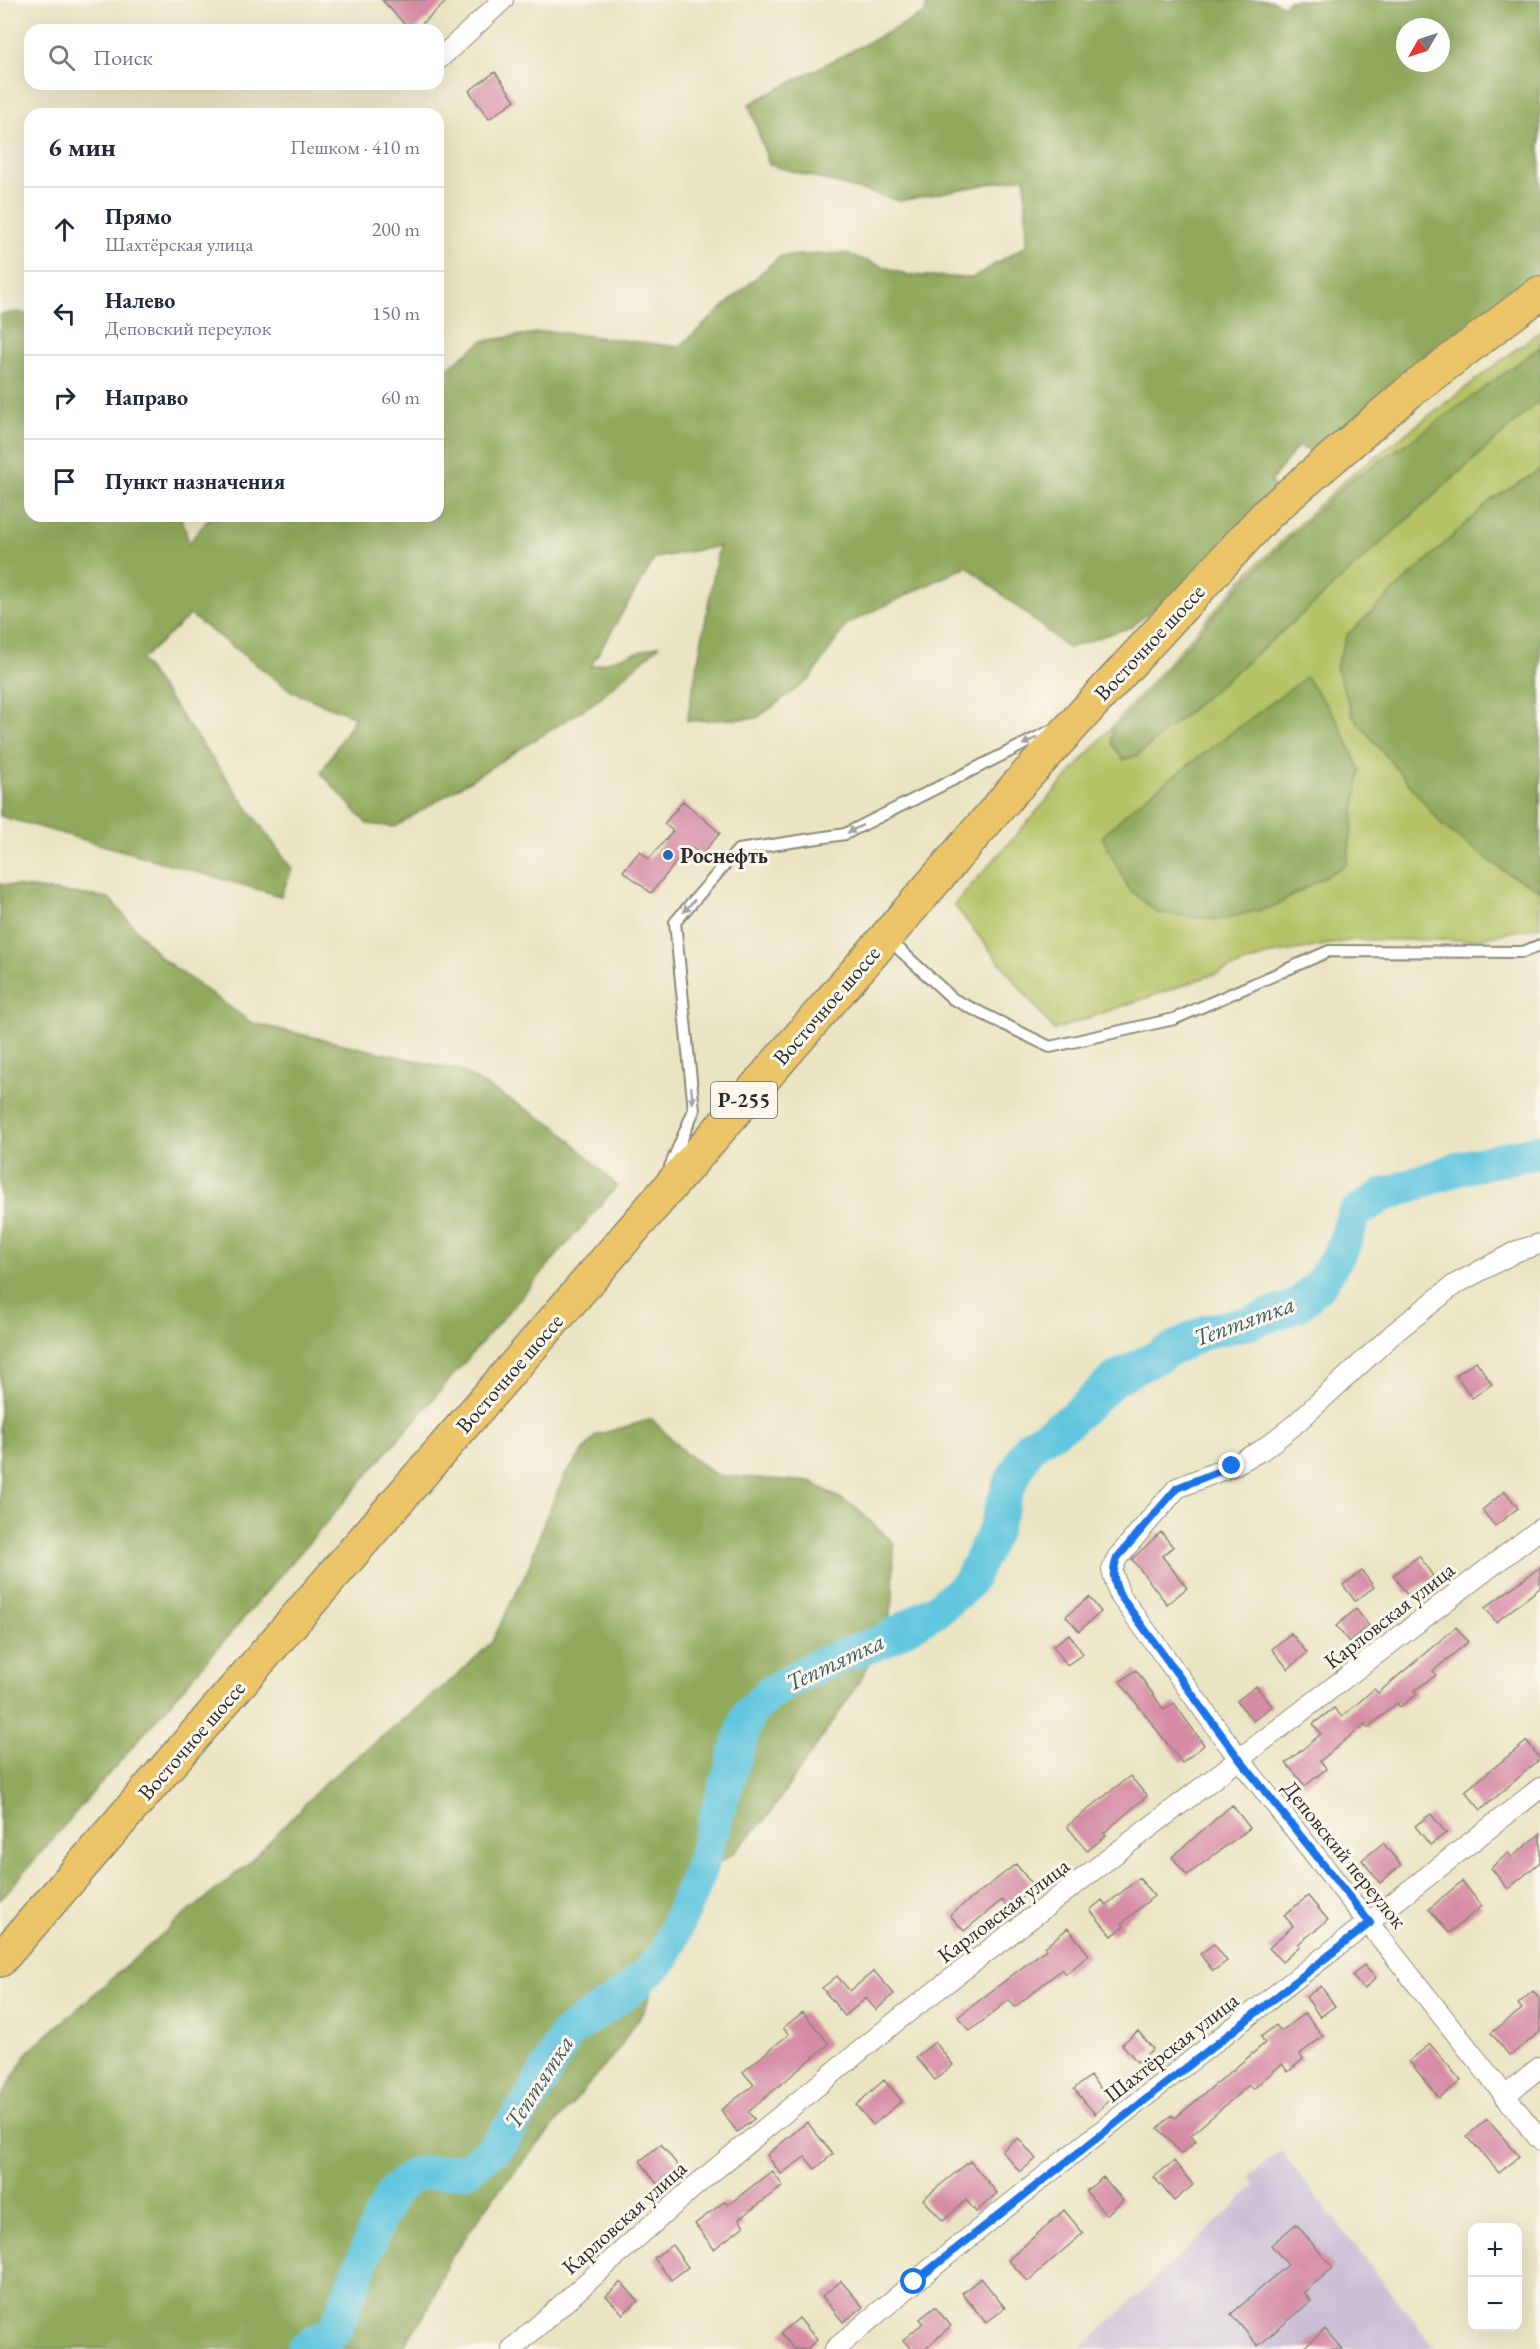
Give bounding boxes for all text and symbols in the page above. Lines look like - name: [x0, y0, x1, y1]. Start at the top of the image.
- north arrow: [1396, 18, 1450, 72]
- search box: [24, 24, 444, 90]
- icon: search: [45, 41, 78, 74]
- text: Поиск: [93, 43, 153, 72]
- text: 6 мин: [48, 130, 116, 164]
- text: Пешком · 410 m: [290, 134, 420, 160]
- text: Прямо: [105, 202, 172, 231]
- icon: ahead: [48, 213, 81, 246]
- text: 200 m: [372, 216, 420, 242]
- text: Шахтёрская улица: [105, 231, 253, 257]
- text: Налево: [105, 286, 175, 315]
- icon: left: [48, 297, 81, 330]
- text: 150 m: [372, 300, 420, 326]
- text: Деповский переулок: [105, 315, 271, 341]
- icon: right: [48, 381, 81, 414]
- text: Направо: [105, 383, 188, 412]
- text: 60 m: [381, 384, 420, 410]
- icon: arrive: [48, 465, 81, 498]
- text: Пункт назначения: [105, 467, 285, 496]
- street label: Восточное шоссе: [1088, 577, 1211, 707]
- one-way arrow: [1021, 736, 1038, 746]
- one-way arrow: [847, 824, 864, 833]
- place label: Роснефть: [680, 841, 768, 870]
- marker: Роснефть: [661, 848, 675, 862]
- one-way arrow: [682, 898, 695, 914]
- street label: Восточное шоссе: [766, 939, 887, 1071]
- road number: Р-255: [711, 1082, 777, 1118]
- one-way arrow: [687, 1086, 697, 1105]
- water label: Тептятка: [1189, 1288, 1299, 1353]
- street label: Восточное шоссе: [449, 1307, 570, 1439]
- route end: [1218, 1452, 1244, 1478]
- street label: Карловская улица: [1318, 1555, 1461, 1676]
- water label: Тептятка: [780, 1625, 889, 1698]
- street label: Восточное шоссе: [131, 1674, 252, 1806]
- street label: Деповский переулок: [1276, 1774, 1414, 1935]
- street label: Карловская улица: [931, 1851, 1075, 1970]
- street label: Шахтёрская улица: [1098, 1986, 1245, 2109]
- water label: Тептятка: [497, 2029, 580, 2134]
- street label: Карловская улица: [556, 2154, 693, 2281]
- map controls: [1468, 2223, 1522, 2331]
- button: +: [1468, 2223, 1522, 2277]
- route start: [900, 2268, 926, 2294]
- button: −: [1468, 2277, 1522, 2331]

